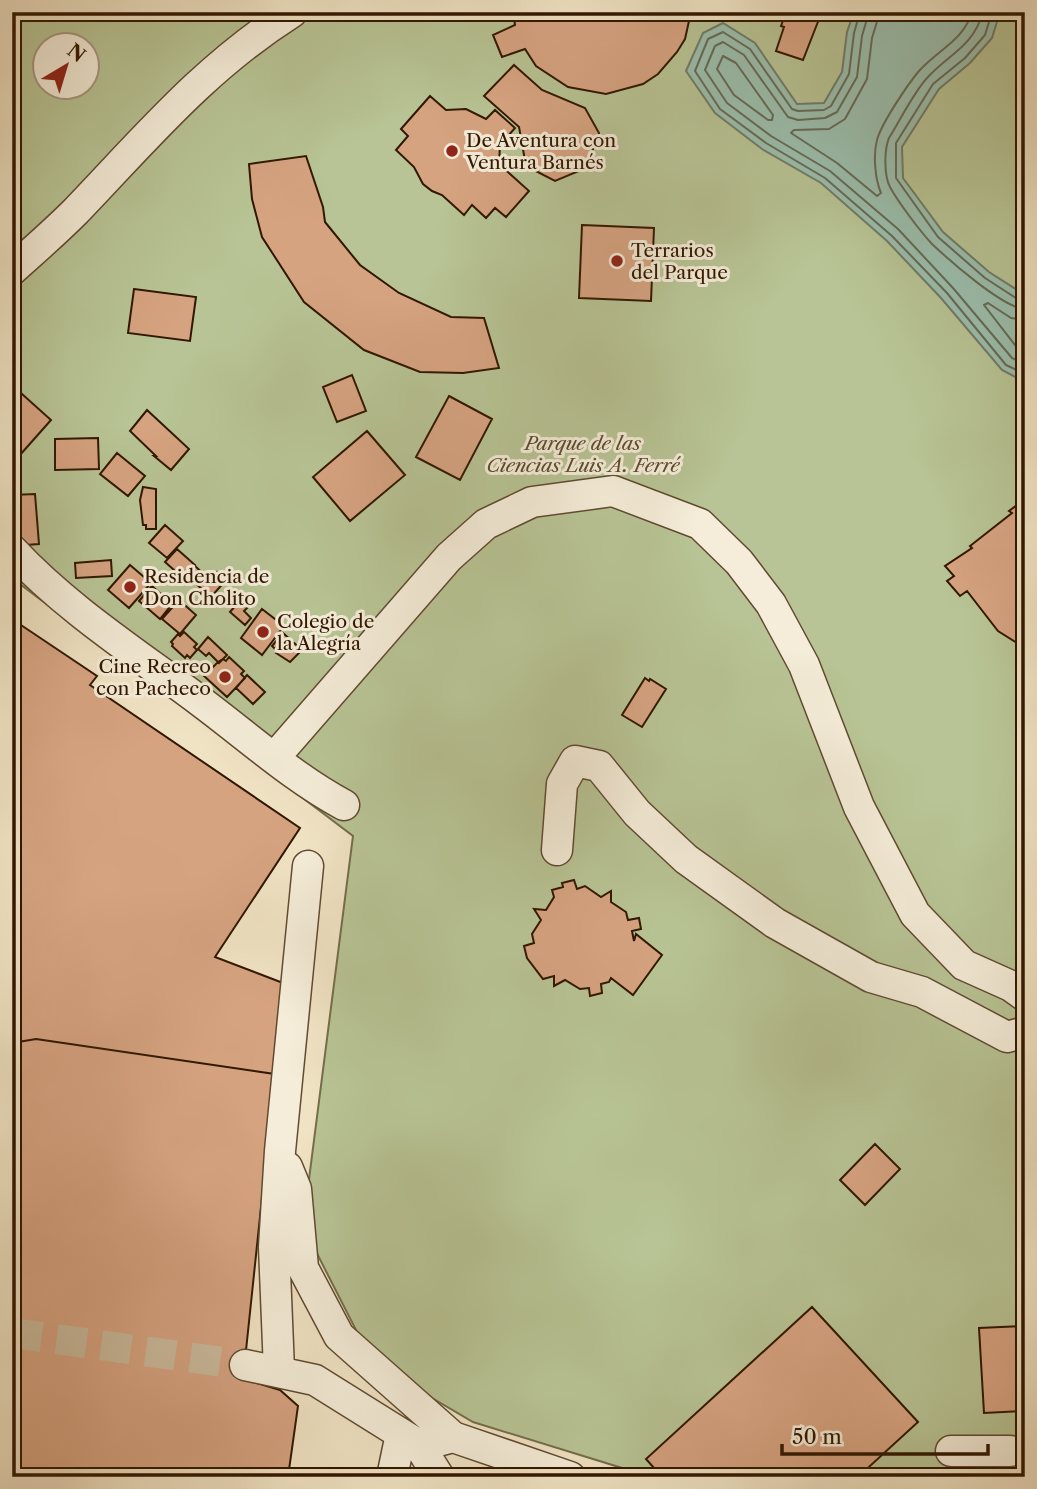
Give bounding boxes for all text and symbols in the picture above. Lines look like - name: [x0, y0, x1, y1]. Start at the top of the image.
- north arrow: [32, 32, 102, 102]
- text: N: [63, 39, 90, 67]
- place label: De Aventura con Ventura Barnés: [465, 129, 616, 174]
- marker: De Aventura con Ventura Barnés: [444, 143, 460, 159]
- place label: Terrarios del Parque: [631, 239, 728, 284]
- marker: Terrarios del Parque: [609, 253, 625, 269]
- park label: Parque de las Ciencias Luis A. Ferré: [486, 432, 681, 477]
- place label: Residencia de Don Cholito: [144, 565, 269, 610]
- marker: Residencia de Don Cholito: [122, 579, 138, 595]
- place label: Colegio de la Alegría: [277, 610, 374, 655]
- marker: Colegio de la Alegría: [255, 624, 271, 640]
- place label: Cine Recreo con Pacheco: [96, 655, 211, 700]
- marker: Cine Recreo con Pacheco: [217, 669, 233, 685]
- scale bar: [782, 1412, 988, 1456]
- text: 50 m: [792, 1424, 842, 1449]

